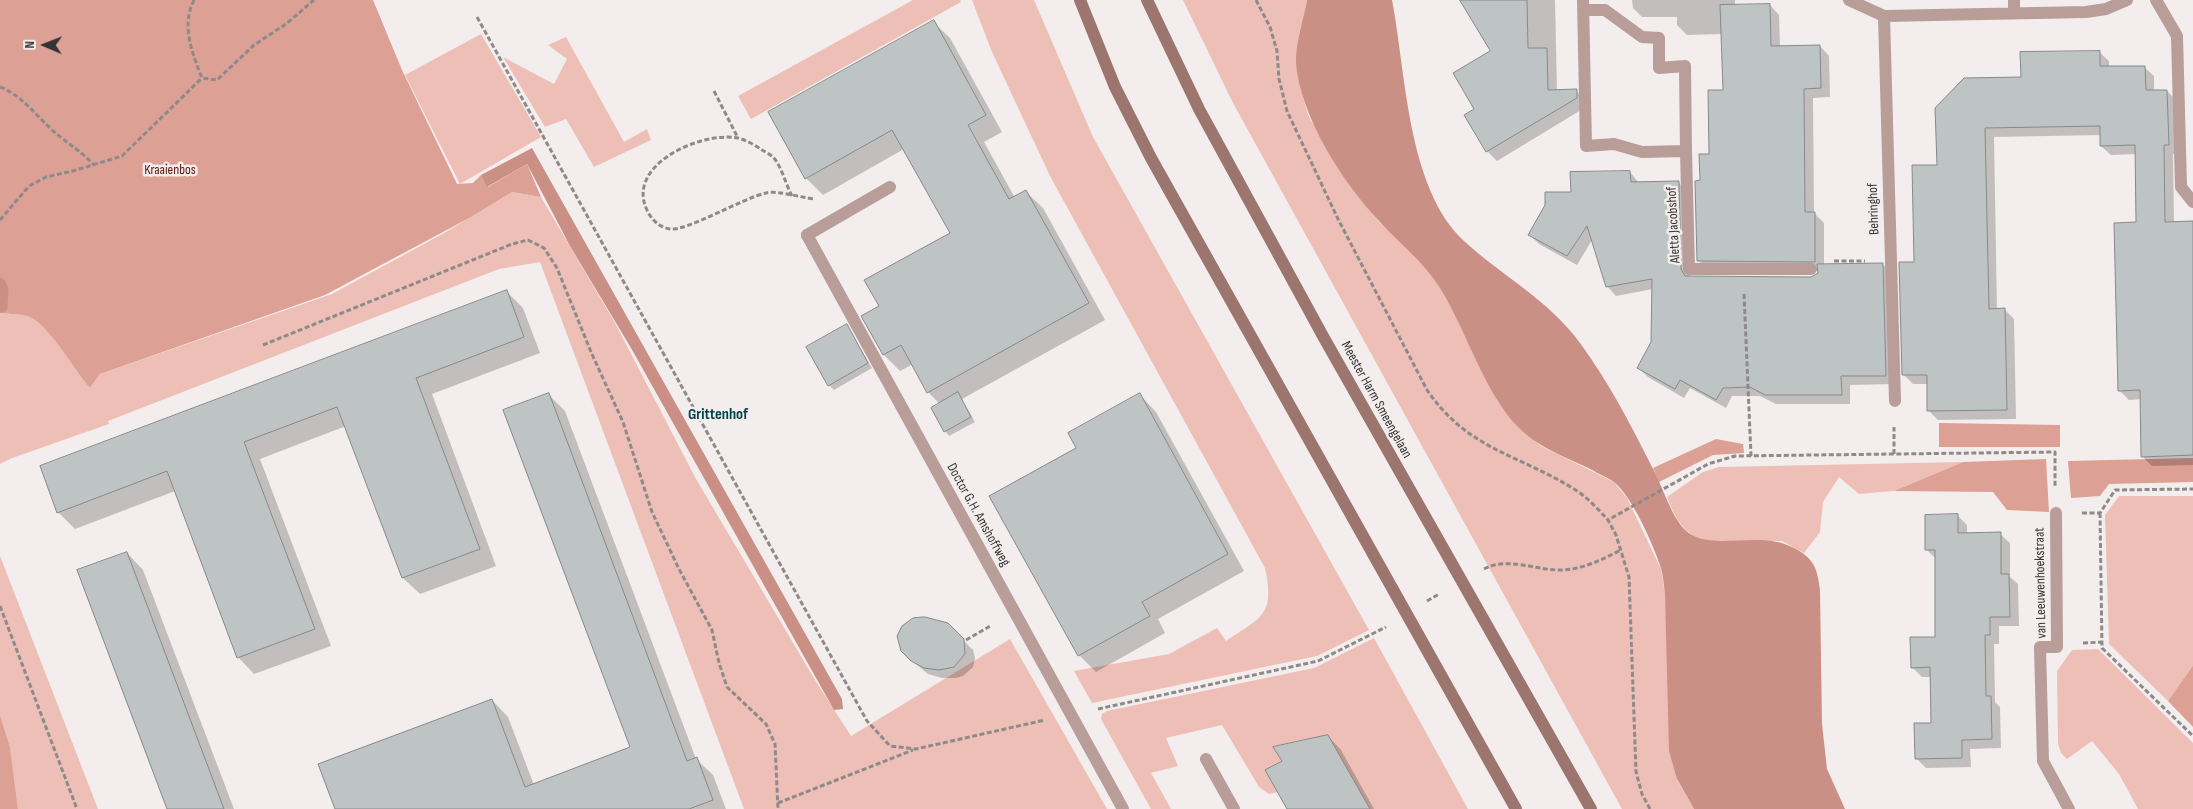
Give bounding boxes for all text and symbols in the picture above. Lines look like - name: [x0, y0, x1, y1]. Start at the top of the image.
- north arrow: [20, 20, 70, 70]
- text: N: [21, 41, 38, 49]
- park label: Kraaienbos: [144, 162, 196, 178]
- street label: Behringhof: [1865, 183, 1883, 235]
- street label: Aletta Jacobshof: [1664, 186, 1684, 264]
- street label: Meester Harm Smeengelaan: [1337, 339, 1415, 461]
- district label: Grittenhof: [688, 405, 748, 425]
- street label: Doctor G.H. Amshoffweg: [943, 461, 1013, 569]
- street label: van Leeuwenhoekstraat: [2032, 527, 2050, 639]

